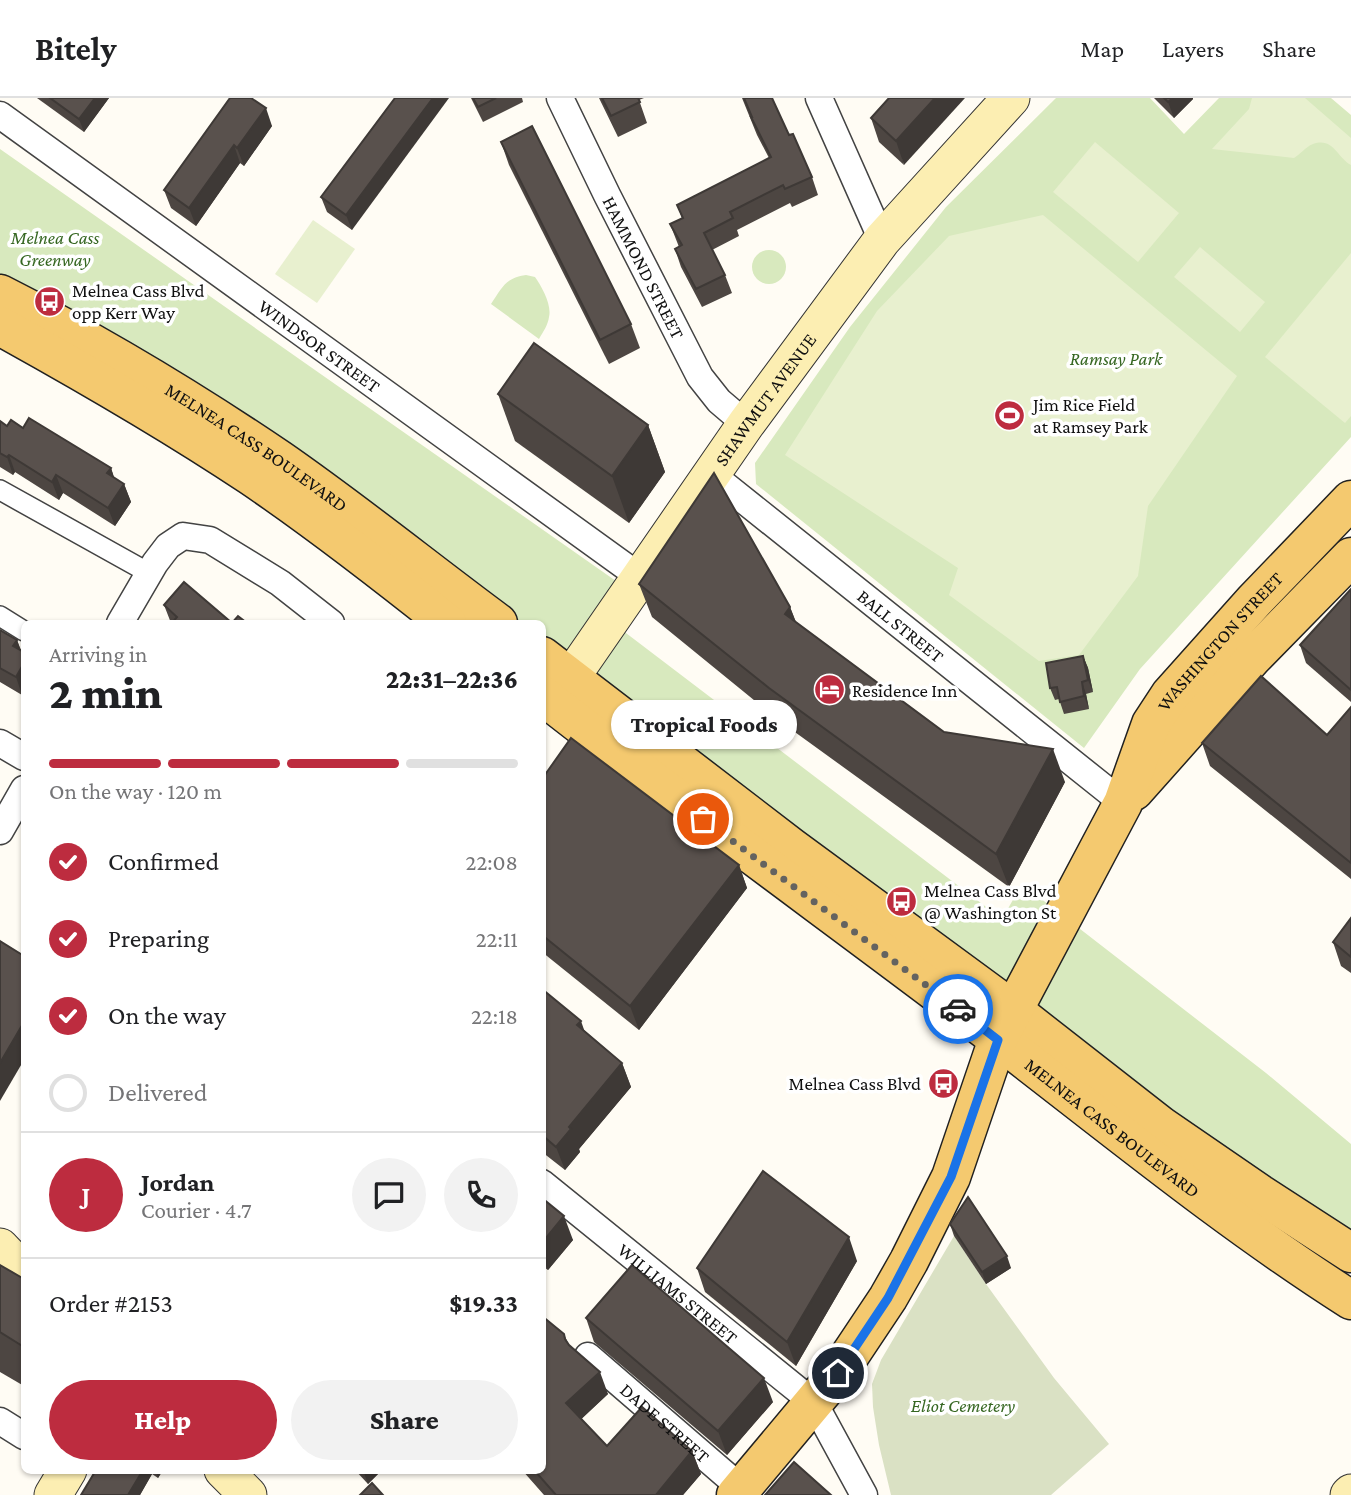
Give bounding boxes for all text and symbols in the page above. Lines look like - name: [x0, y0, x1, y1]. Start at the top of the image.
- text: Bitely: [35, 30, 116, 67]
- text: Map: [1080, 35, 1124, 62]
- text: Layers: [1162, 35, 1224, 62]
- text: Share: [1262, 35, 1316, 62]
- street label: HAMMOND STREET: [598, 193, 689, 343]
- park label: Melnea Cass Greenway: [10, 227, 99, 270]
- place label: Melnea Cass Blvd opp Kerr Way: [72, 280, 204, 323]
- bus stop icon: Melnea Cass Blvd opp Kerr Way: [32, 284, 66, 318]
- street label: WINDSOR STREET: [254, 295, 385, 397]
- street label: SHAWMUT AVENUE: [711, 329, 820, 470]
- park label: Ramsay Park: [1070, 348, 1163, 369]
- street label: MELNEA CASS BOULEVARD: [161, 379, 351, 516]
- place label: Jim Rice Field at Ramsey Park: [1031, 394, 1149, 437]
- sports icon: Jim Rice Field at Ramsey Park: [993, 398, 1027, 432]
- street label: WASHINGTON STREET: [1153, 567, 1288, 715]
- street label: BALL STREET: [853, 585, 948, 667]
- text: Arriving in: [49, 641, 147, 667]
- text: 22:31–22:36: [386, 665, 518, 694]
- text: 2 min: [49, 667, 163, 718]
- hotel icon: Residence Inn: [812, 673, 846, 707]
- place label: Residence Inn: [852, 680, 958, 701]
- callout: Tropical Foods: [610, 700, 796, 749]
- text: Tropical Foods: [630, 711, 778, 737]
- text: On the way · 120 m: [49, 778, 222, 804]
- pin: [673, 789, 733, 849]
- icon: bag: [684, 800, 722, 838]
- icon: check: [49, 843, 87, 881]
- text: Confirmed: [108, 847, 219, 876]
- text: 22:08: [466, 849, 518, 875]
- place label: Melnea Cass Blvd @ Washington St: [924, 880, 1057, 923]
- bus stop icon: Melnea Cass Blvd @ Washington St: [884, 884, 918, 918]
- icon: check: [49, 920, 87, 958]
- text: Preparing: [108, 924, 209, 953]
- text: 22:11: [476, 926, 518, 952]
- courier: [923, 974, 993, 1044]
- icon: car: [939, 990, 977, 1028]
- icon: check: [49, 997, 87, 1035]
- text: On the way: [108, 1001, 226, 1030]
- text: 22:18: [471, 1003, 518, 1029]
- street label: MELNEA CASS BOULEVARD: [1021, 1054, 1204, 1202]
- bus stop icon: Melnea Cass Blvd: [927, 1066, 961, 1100]
- place label: Melnea Cass Blvd: [789, 1073, 921, 1094]
- text: Delivered: [108, 1078, 207, 1107]
- button: chat: [352, 1158, 426, 1232]
- button: phone: [444, 1158, 518, 1232]
- text: Jordan: [141, 1168, 215, 1197]
- text: J: [82, 1181, 90, 1210]
- text: Courier · 4.7: [141, 1197, 252, 1223]
- street label: WILLIAMS STREET: [614, 1239, 742, 1348]
- text: Order #2153: [49, 1289, 173, 1318]
- text: $19.33: [449, 1289, 518, 1318]
- pin: [808, 1343, 868, 1403]
- icon: home: [819, 1354, 857, 1392]
- street label: DADE STREET: [616, 1379, 714, 1468]
- button: Help: [49, 1380, 277, 1460]
- button: Share: [291, 1380, 518, 1460]
- park label: Eliot Cemetery: [911, 1395, 1015, 1416]

